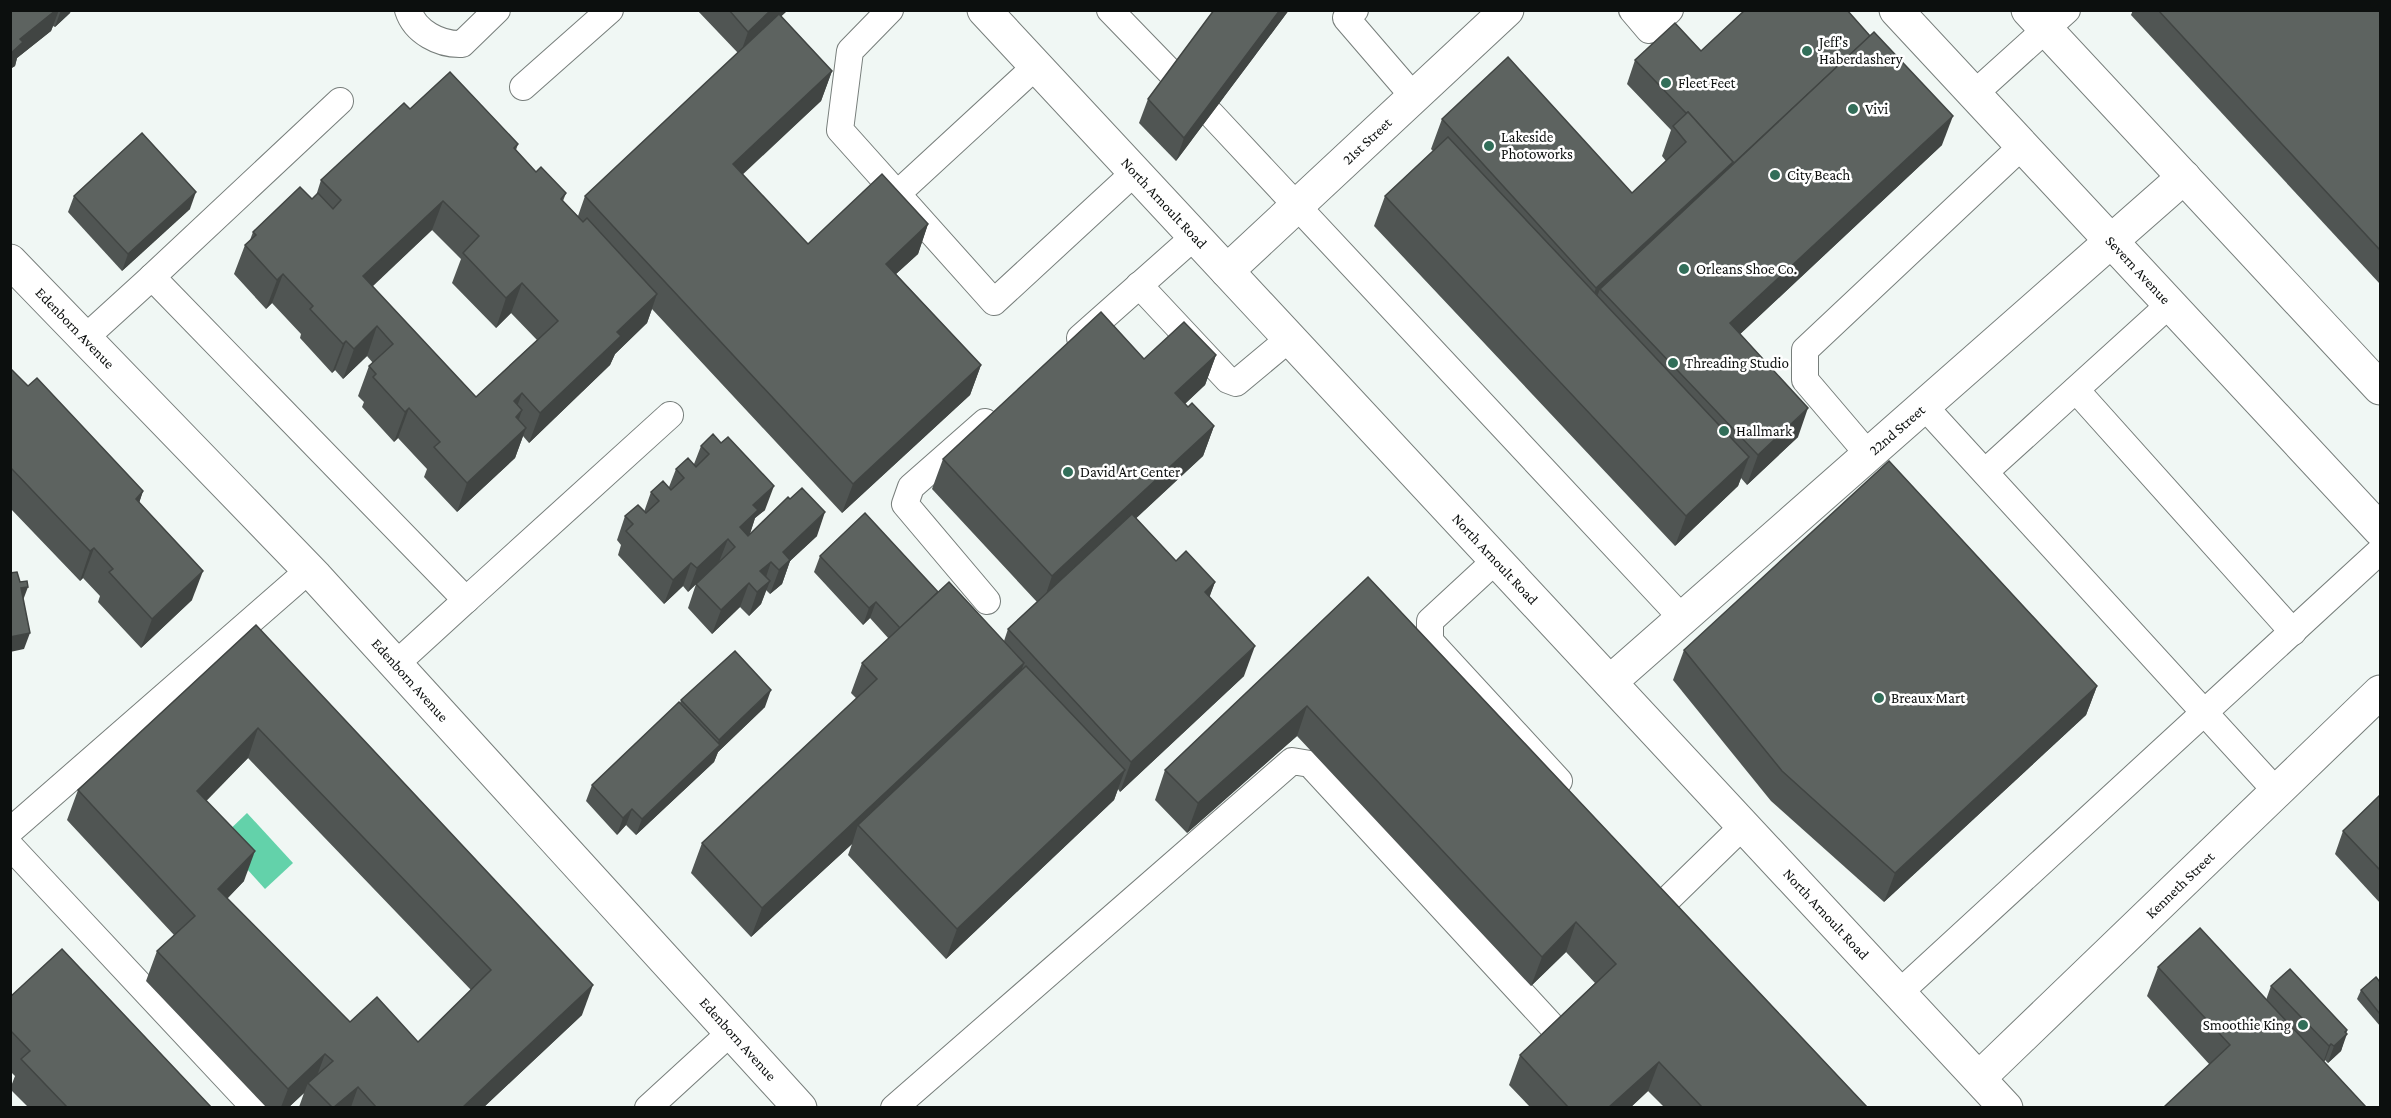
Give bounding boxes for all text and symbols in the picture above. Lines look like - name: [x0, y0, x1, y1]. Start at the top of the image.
- place label: Jeff's Haberdashery: [1817, 34, 1903, 68]
- marker: Jeff's Haberdashery: [1800, 44, 1814, 58]
- place label: Fleet Feet: [1678, 75, 1737, 91]
- marker: Fleet Feet: [1659, 76, 1673, 90]
- place label: Vivi: [1865, 101, 1888, 117]
- marker: Vivi: [1846, 102, 1860, 116]
- street label: 21st Street: [1339, 114, 1395, 168]
- place label: Lakeside Photoworks: [1501, 129, 1573, 162]
- marker: Lakeside Photoworks: [1482, 139, 1496, 153]
- street label: North Arnoult Road: [1118, 154, 1210, 252]
- place label: City Beach: [1787, 167, 1850, 184]
- marker: City Beach: [1768, 168, 1782, 182]
- street label: Severn Avenue: [2102, 233, 2174, 308]
- place label: Orleans Shoe Co.: [1696, 261, 1797, 277]
- marker: Orleans Shoe Co.: [1677, 262, 1691, 276]
- street label: Edenborn Avenue: [32, 284, 118, 372]
- place label: Threading Studio: [1685, 355, 1789, 372]
- marker: Threading Studio: [1666, 356, 1680, 370]
- street label: 22nd Street: [1866, 401, 1929, 458]
- place label: Hallmark: [1736, 423, 1793, 439]
- marker: Hallmark: [1717, 424, 1731, 438]
- place label: David Art Center: [1080, 464, 1181, 480]
- marker: David Art Center: [1061, 465, 1075, 479]
- street label: North Arnoult Road: [1449, 510, 1541, 608]
- street label: Edenborn Avenue: [369, 635, 452, 725]
- place label: Breaux Mart: [1891, 690, 1966, 706]
- marker: Breaux Mart: [1872, 691, 1886, 705]
- street label: Kenneth Street: [2143, 848, 2218, 922]
- street label: North Arnoult Road: [1780, 865, 1872, 963]
- street label: Edenborn Avenue: [697, 994, 780, 1084]
- place label: Smoothie King: [2203, 1017, 2291, 1034]
- marker: Smoothie King: [2296, 1018, 2310, 1032]

